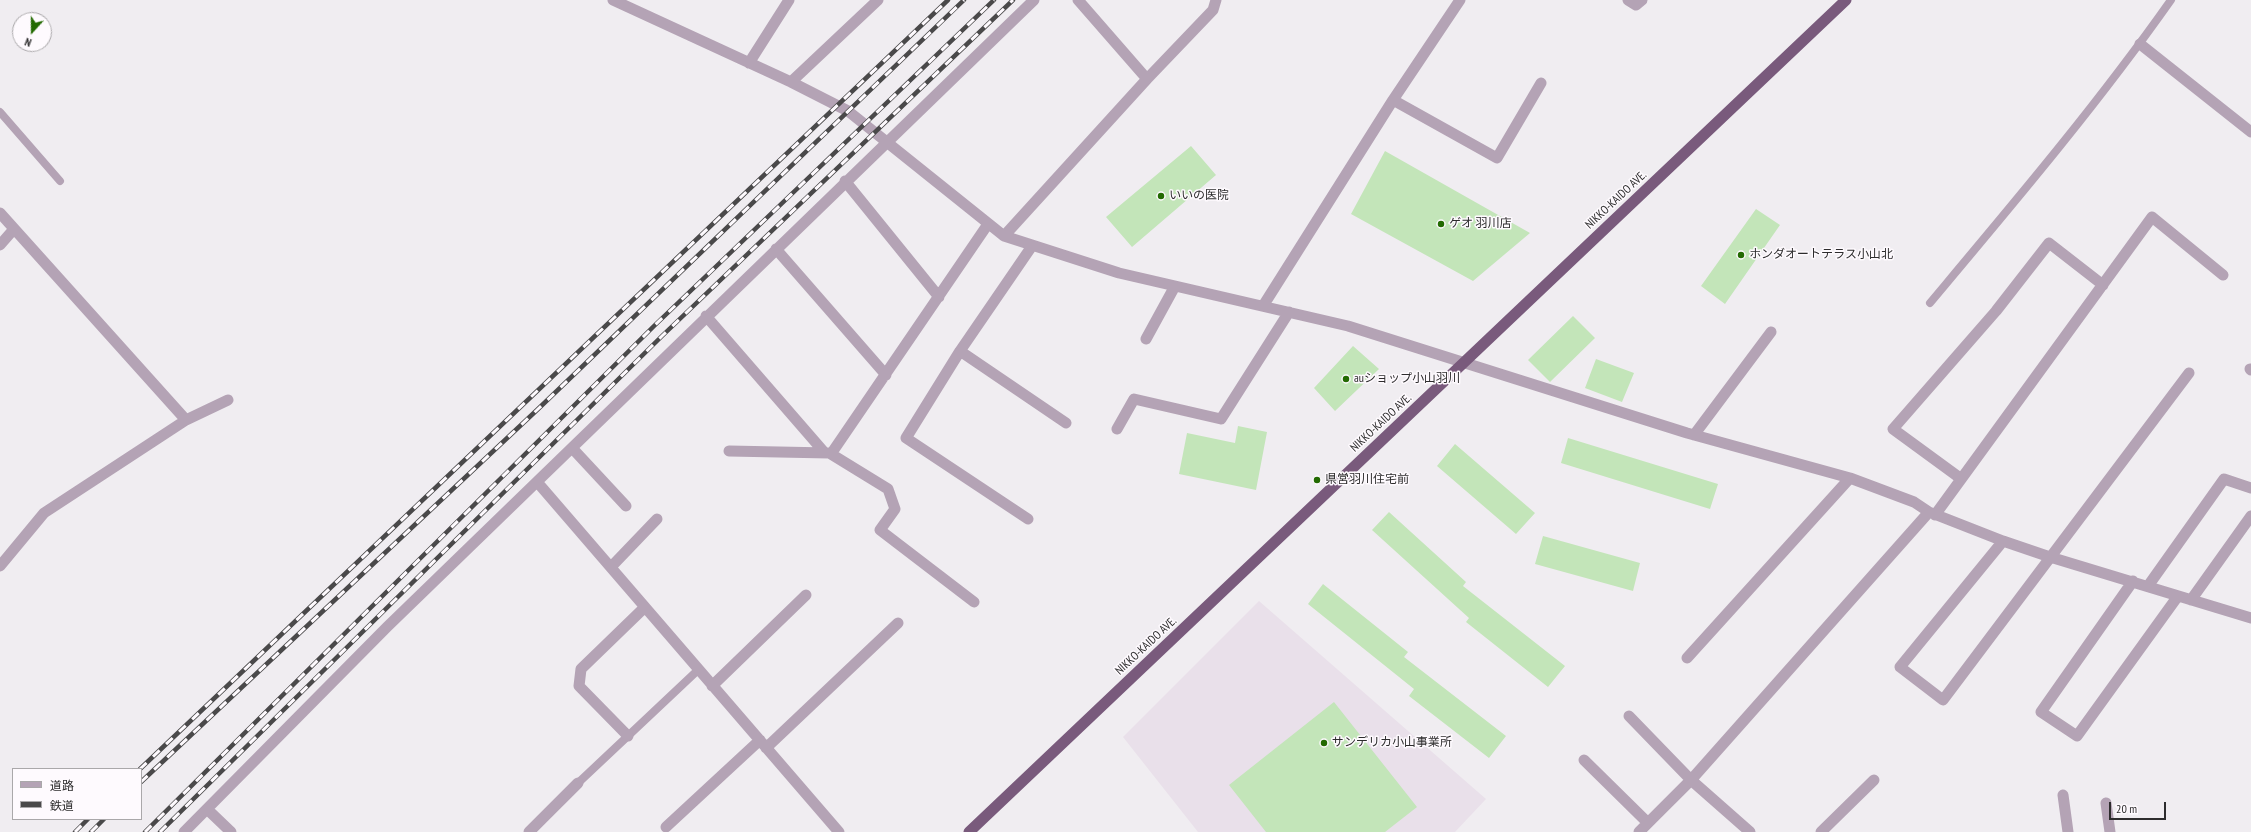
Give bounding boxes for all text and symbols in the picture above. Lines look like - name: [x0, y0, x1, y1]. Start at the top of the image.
- north arrow: [12, 12, 52, 52]
- text: N: [23, 35, 33, 50]
- street label: NIKKO-KAIDO AVE.: [1582, 168, 1650, 232]
- place label: いいの医院: [1169, 189, 1229, 203]
- marker: いいの医院: [1156, 191, 1166, 201]
- place label: ゲオ 羽川店: [1449, 217, 1512, 231]
- marker: ゲオ 羽川店: [1436, 219, 1446, 229]
- place label: ホンダオートテラス小山北: [1749, 248, 1893, 262]
- marker: ホンダオートテラス小山北: [1736, 250, 1746, 260]
- place label: auショップ小山羽川: [1354, 372, 1460, 386]
- marker: auショップ小山羽川: [1341, 374, 1351, 384]
- street label: NIKKO-KAIDO AVE.: [1347, 391, 1415, 455]
- place label: 県営羽川住宅前: [1325, 473, 1409, 487]
- marker: 県営羽川住宅前: [1312, 475, 1322, 485]
- street label: NIKKO-KAIDO AVE.: [1112, 614, 1180, 678]
- place label: サンデリカ小山事業所: [1332, 736, 1452, 750]
- marker: サンデリカ小山事業所: [1319, 738, 1329, 748]
- legend: [12, 768, 142, 820]
- text: 道路: [50, 778, 74, 793]
- scale bar: [2111, 794, 2168, 820]
- text: 鉄道: [50, 798, 74, 813]
- text: 20 m: [2116, 801, 2137, 816]

